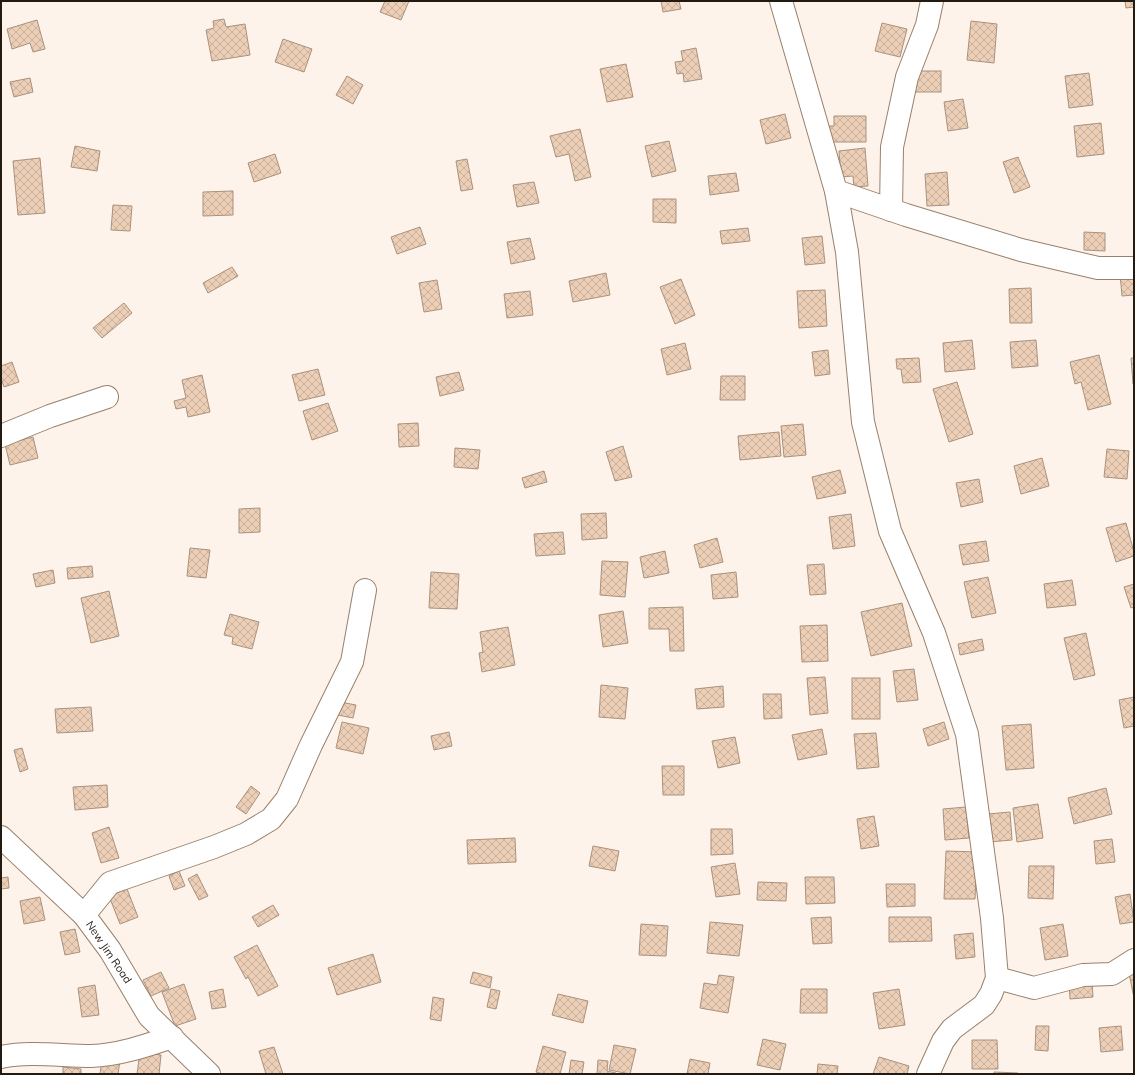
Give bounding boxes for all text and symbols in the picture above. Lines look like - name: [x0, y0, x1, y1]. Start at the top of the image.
- street label: New Jim Road: [83, 918, 135, 986]

